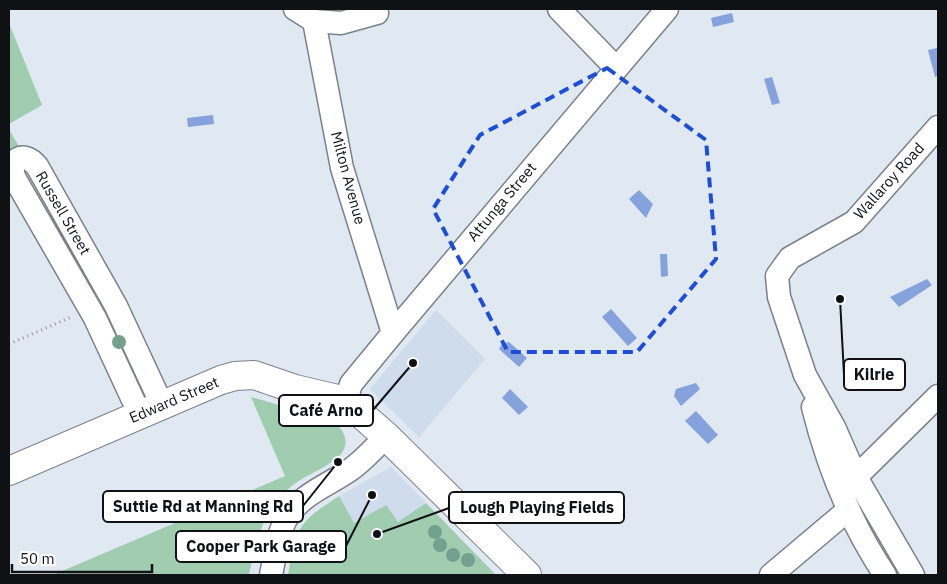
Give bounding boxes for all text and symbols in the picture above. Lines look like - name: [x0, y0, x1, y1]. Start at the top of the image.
- street label: Milton Avenue: [327, 129, 370, 227]
- street label: Wallaroy Road: [849, 138, 928, 223]
- street label: Attunga Street: [463, 158, 540, 245]
- street label: Russell Street: [32, 167, 95, 258]
- callout: Kilrie: [844, 359, 905, 390]
- text: Kilrie: [854, 364, 894, 384]
- street label: Edward Street: [126, 372, 221, 427]
- callout: Café Arno: [279, 395, 373, 426]
- text: Café Arno: [289, 400, 363, 420]
- callout: Suttie Rd at Manning Rd: [103, 491, 303, 522]
- callout: Lough Playing Fields: [449, 492, 624, 523]
- text: Suttie Rd at Manning Rd: [113, 496, 293, 516]
- text: Lough Playing Fields: [460, 497, 614, 517]
- callout: Cooper Park Garage: [176, 531, 346, 562]
- text: Cooper Park Garage: [186, 536, 336, 556]
- scale bar: [12, 542, 152, 574]
- text: 50 m: [20, 549, 55, 568]

